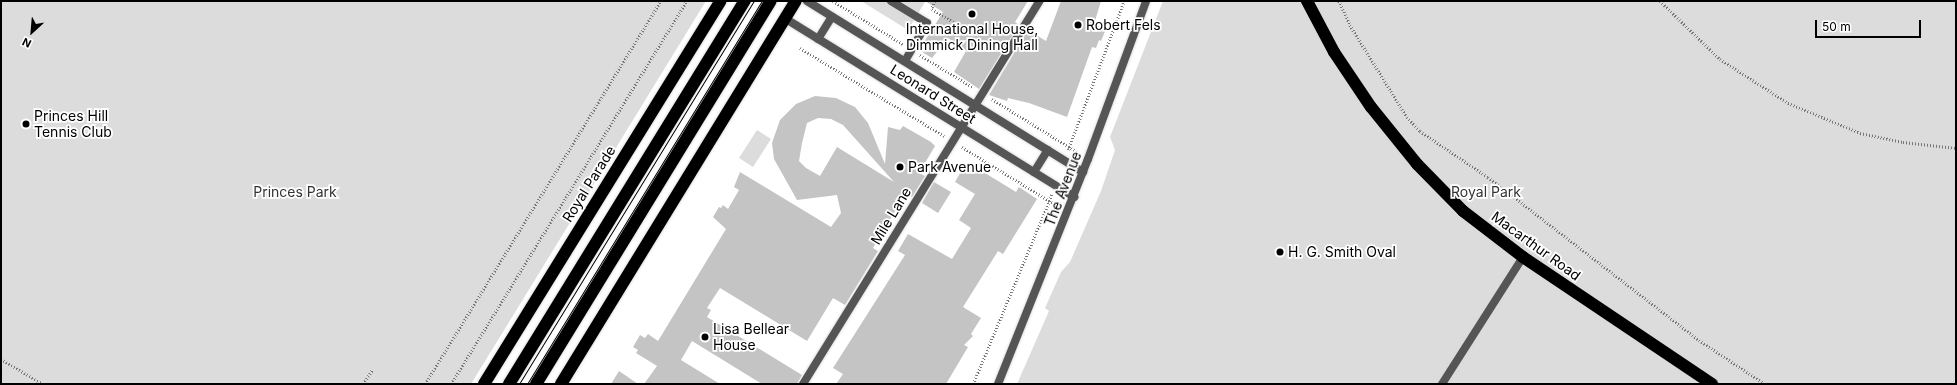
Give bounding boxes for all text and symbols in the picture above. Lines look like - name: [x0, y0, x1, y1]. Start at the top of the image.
- marker: International House, Dimmick Dining Hall: [967, 9, 977, 19]
- north arrow: [12, 12, 52, 52]
- scale bar: [1817, 12, 1923, 38]
- place label: Robert Fels: [1086, 17, 1161, 33]
- text: 50 m: [1822, 19, 1851, 34]
- marker: Robert Fels: [1073, 20, 1083, 30]
- place label: International House, Dimmick Dining Hall: [906, 21, 1038, 54]
- text: N: [20, 35, 34, 51]
- street label: Leonard Street: [887, 61, 979, 127]
- place label: Princes Hill Tennis Club: [34, 108, 112, 140]
- marker: Princes Hill Tennis Club: [21, 119, 31, 129]
- street label: Royal Parade: [559, 143, 619, 225]
- street label: The Avenue: [1041, 149, 1085, 229]
- place label: Park Avenue: [908, 159, 991, 175]
- marker: Park Avenue: [895, 162, 905, 172]
- park label: Princes Park: [253, 184, 337, 200]
- street label: Mile Lane: [867, 184, 915, 248]
- park label: Royal Park: [1451, 184, 1521, 200]
- street label: Macarthur Road: [1488, 208, 1584, 284]
- place label: H. G. Smith Oval: [1288, 244, 1396, 260]
- marker: H. G. Smith Oval: [1275, 247, 1285, 257]
- place label: Lisa Bellear House: [713, 321, 789, 354]
- marker: Lisa Bellear House: [700, 332, 710, 342]

